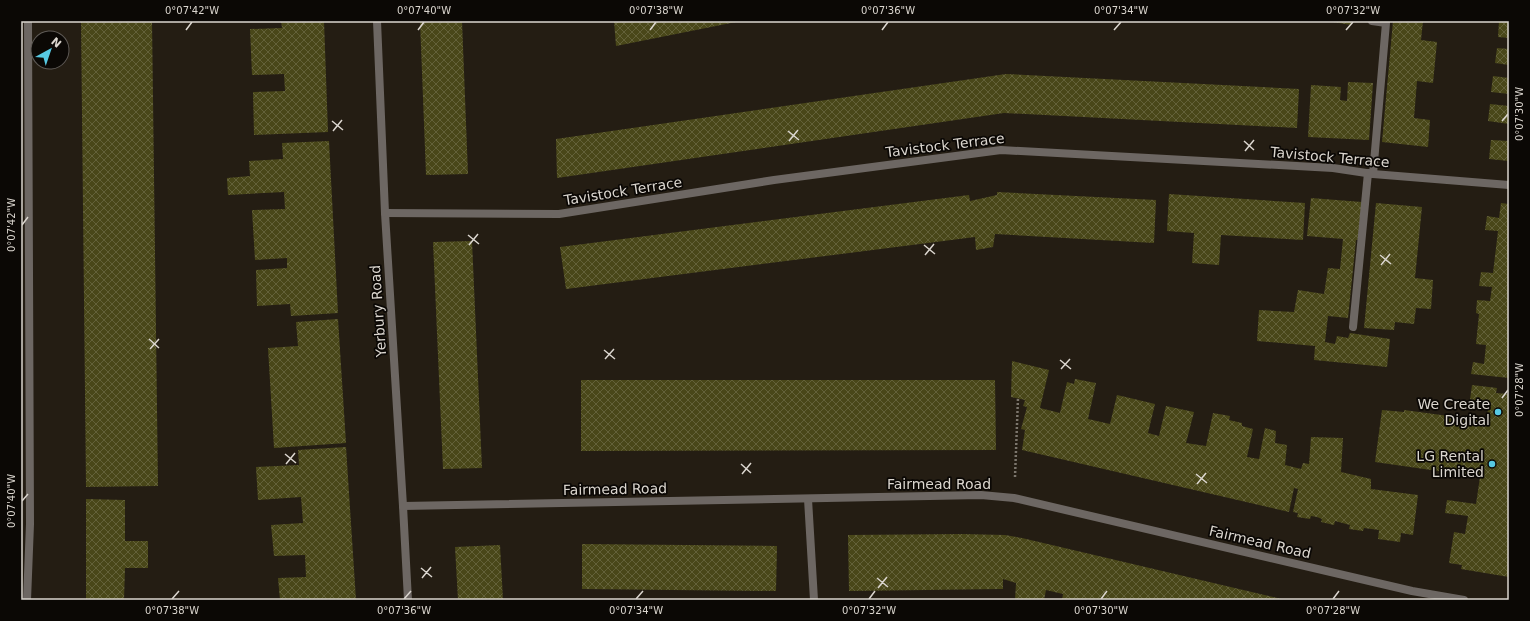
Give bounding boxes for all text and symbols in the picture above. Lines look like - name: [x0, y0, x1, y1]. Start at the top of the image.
- text: 0°07'42"W: [165, 5, 219, 16]
- text: 0°07'40"W: [397, 5, 451, 16]
- text: 0°07'38"W: [629, 5, 683, 16]
- text: 0°07'36"W: [861, 5, 915, 16]
- text: 0°07'34"W: [1094, 5, 1148, 16]
- text: 0°07'32"W: [1326, 5, 1380, 16]
- north arrow: [30, 30, 70, 70]
- text: N: [48, 35, 64, 51]
- text: 0°07'30"W: [1514, 87, 1525, 141]
- street label: Tavistock Terrace: [884, 130, 1005, 160]
- street label: Tavistock Terrace: [1269, 144, 1390, 170]
- street label: Tavistock Terrace: [562, 174, 683, 208]
- text: 0°07'42"W: [6, 198, 17, 252]
- street label: Yerbury Road: [367, 264, 389, 359]
- text: 0°07'28"W: [1514, 363, 1525, 417]
- place label: We Create Digital: [1417, 396, 1490, 428]
- marker: We Create Digital: [1493, 407, 1503, 417]
- place label: LG Rental Limited: [1416, 448, 1484, 480]
- marker: LG Rental Limited: [1487, 459, 1497, 469]
- text: 0°07'40"W: [6, 474, 17, 528]
- street label: Fairmead Road: [887, 476, 991, 492]
- street label: Fairmead Road: [563, 480, 667, 498]
- street label: Fairmead Road: [1208, 523, 1312, 561]
- text: 0°07'38"W: [145, 605, 199, 616]
- text: 0°07'36"W: [377, 605, 431, 616]
- text: 0°07'34"W: [609, 605, 663, 616]
- text: 0°07'32"W: [842, 605, 896, 616]
- text: 0°07'30"W: [1074, 605, 1128, 616]
- text: 0°07'28"W: [1306, 605, 1360, 616]

